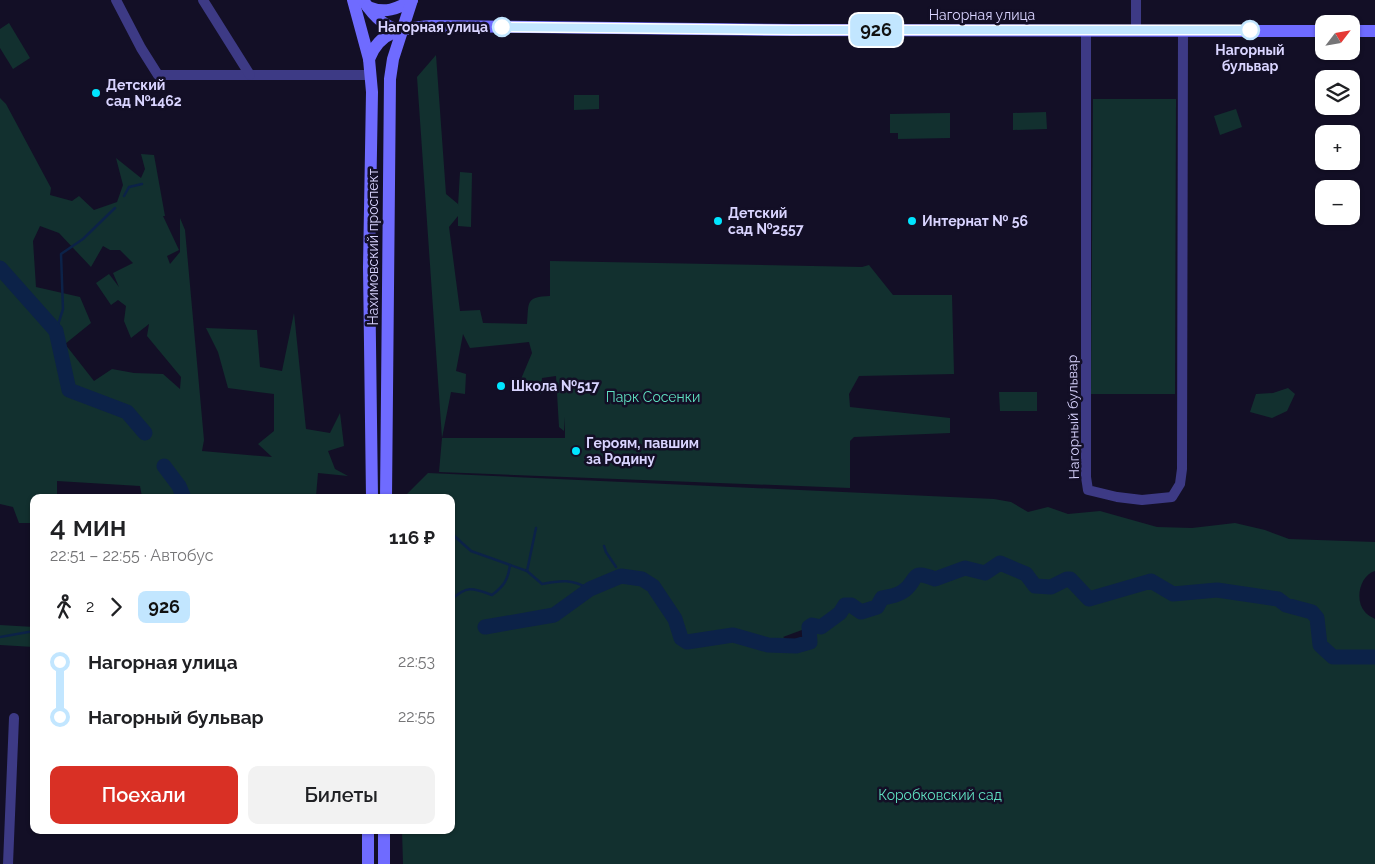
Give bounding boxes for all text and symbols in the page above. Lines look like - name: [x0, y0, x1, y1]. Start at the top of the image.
- street label: Нагорная улица: [929, 7, 1035, 23]
- line badge: 926: [847, 14, 905, 46]
- north arrow: [1315, 15, 1360, 60]
- map controls: [1315, 15, 1360, 225]
- marker: Нагорная улица: [492, 17, 512, 37]
- place label: Нагорная улица: [378, 19, 488, 35]
- text: 926: [860, 19, 892, 40]
- marker: Нагорный бульвар: [1240, 20, 1260, 40]
- place label: Нагорный бульвар: [1215, 42, 1285, 74]
- button: layers: [1315, 70, 1360, 115]
- place label: Детский сад №1462: [106, 77, 182, 109]
- marker: Детский сад №1462: [90, 87, 102, 99]
- button: +: [1315, 125, 1360, 170]
- street label: Нахимовский проспект: [365, 168, 381, 325]
- button: −: [1315, 180, 1360, 225]
- place label: Детский сад №2557: [728, 205, 804, 237]
- place label: Интернат № 56: [922, 213, 1028, 229]
- marker: Детский сад №2557: [712, 215, 724, 227]
- marker: Интернат № 56: [906, 215, 918, 227]
- street label: Нагорный бульвар: [1064, 354, 1082, 479]
- place label: Школа №517: [511, 378, 600, 394]
- marker: Школа №517: [495, 380, 507, 392]
- park label: Парк Сосенки: [606, 389, 700, 405]
- place label: Героям, павшим за Родину: [586, 435, 699, 467]
- marker: Героям, павшим за Родину: [570, 445, 582, 457]
- text: 4 мин: [50, 510, 127, 543]
- text: 116 ₽: [389, 526, 435, 548]
- text: 22:51 – 22:55 · Автобус: [50, 546, 213, 565]
- icon: walk: [50, 593, 78, 621]
- icon: forward: [102, 593, 130, 621]
- text: 926: [148, 596, 180, 617]
- text: 2: [86, 597, 94, 616]
- text: Нагорная улица: [88, 651, 238, 673]
- text: 22:53: [398, 652, 435, 671]
- text: Нагорный бульвар: [88, 706, 264, 728]
- text: 22:55: [398, 707, 435, 726]
- button: Поехали: [50, 766, 238, 824]
- button: Билеты: [248, 766, 435, 824]
- park label: Коробковский сад: [878, 787, 1002, 803]

